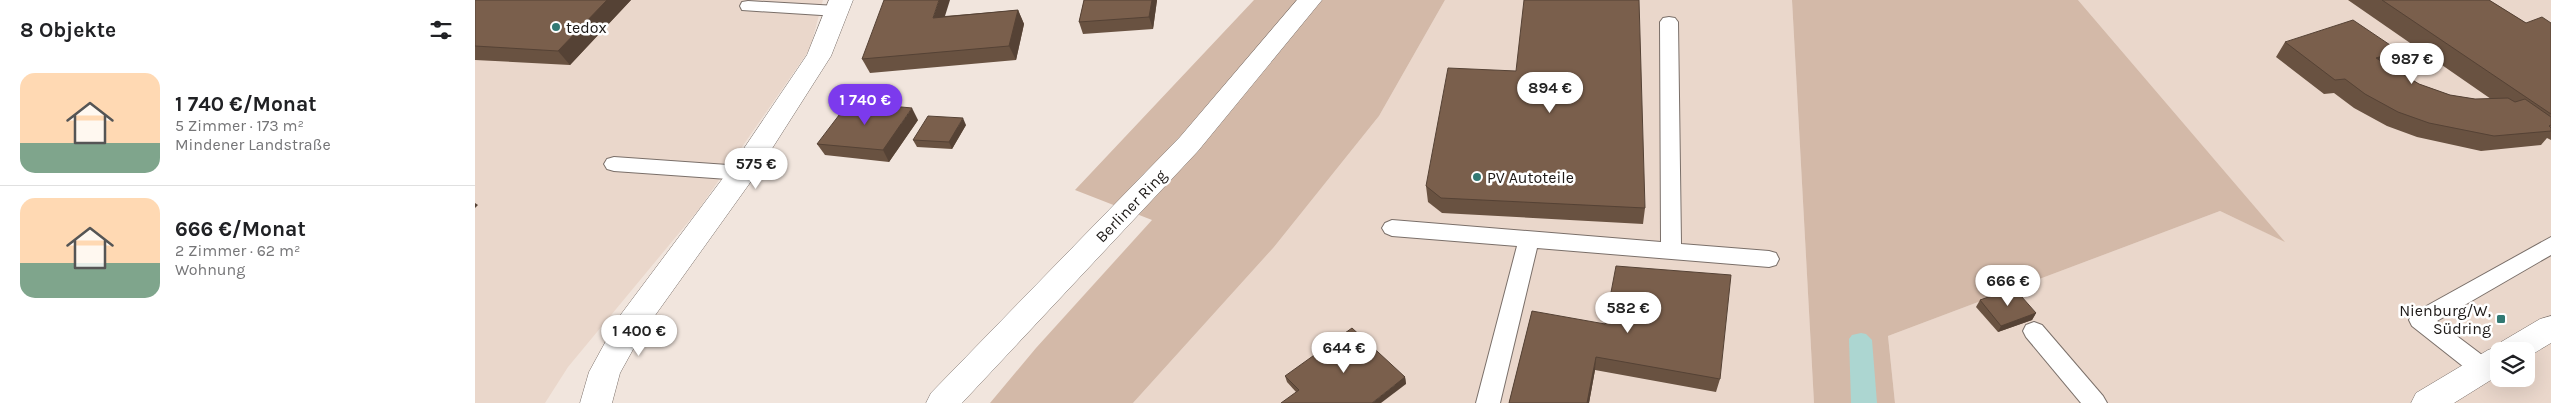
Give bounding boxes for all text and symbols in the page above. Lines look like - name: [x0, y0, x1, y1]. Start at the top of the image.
- icon: filters: [427, 16, 455, 44]
- text: 8 Objekte: [20, 18, 116, 42]
- place label: tedox: [566, 18, 607, 37]
- marker: tedox: [550, 21, 562, 33]
- pin: 987 €: [2377, 42, 2447, 85]
- text: 987 €: [2391, 49, 2433, 68]
- pin: 894 €: [1515, 72, 1585, 114]
- text: 894 €: [1528, 78, 1572, 97]
- pin: 1 740 €: [819, 84, 911, 126]
- text: 1 740 €: [839, 90, 891, 109]
- text: 1 740 €/Monat: [175, 92, 316, 116]
- icon: home: [60, 93, 120, 153]
- text: 5 Zimmer · 173 m²: [175, 116, 304, 135]
- text: Mindener Landstraße: [175, 135, 331, 154]
- pin: 575 €: [721, 148, 791, 190]
- text: 575 €: [736, 154, 776, 173]
- street label: Berliner Ring: [1092, 166, 1170, 246]
- place label: PV Autoteile: [1487, 168, 1574, 187]
- marker: PV Autoteile: [1471, 171, 1483, 183]
- text: 666 €/Monat: [175, 217, 306, 241]
- icon: home: [60, 218, 120, 278]
- text: 2 Zimmer · 62 m²: [175, 241, 300, 260]
- text: Wohnung: [175, 260, 245, 279]
- pin: 666 €: [1973, 264, 2043, 307]
- text: 666 €: [1986, 271, 2030, 290]
- pin: 582 €: [1593, 292, 1663, 334]
- text: 582 €: [1606, 298, 1650, 317]
- place label: Nienburg/W, Südring: [2399, 301, 2491, 338]
- marker: Nienburg/W, Südring: [2495, 313, 2507, 325]
- pin: 1 400 €: [593, 314, 685, 357]
- text: 1 400 €: [612, 321, 666, 340]
- pin: 644 €: [1309, 332, 1379, 374]
- text: 644 €: [1323, 338, 1365, 357]
- map controls: [2490, 342, 2535, 387]
- button: layers: [2490, 342, 2535, 387]

